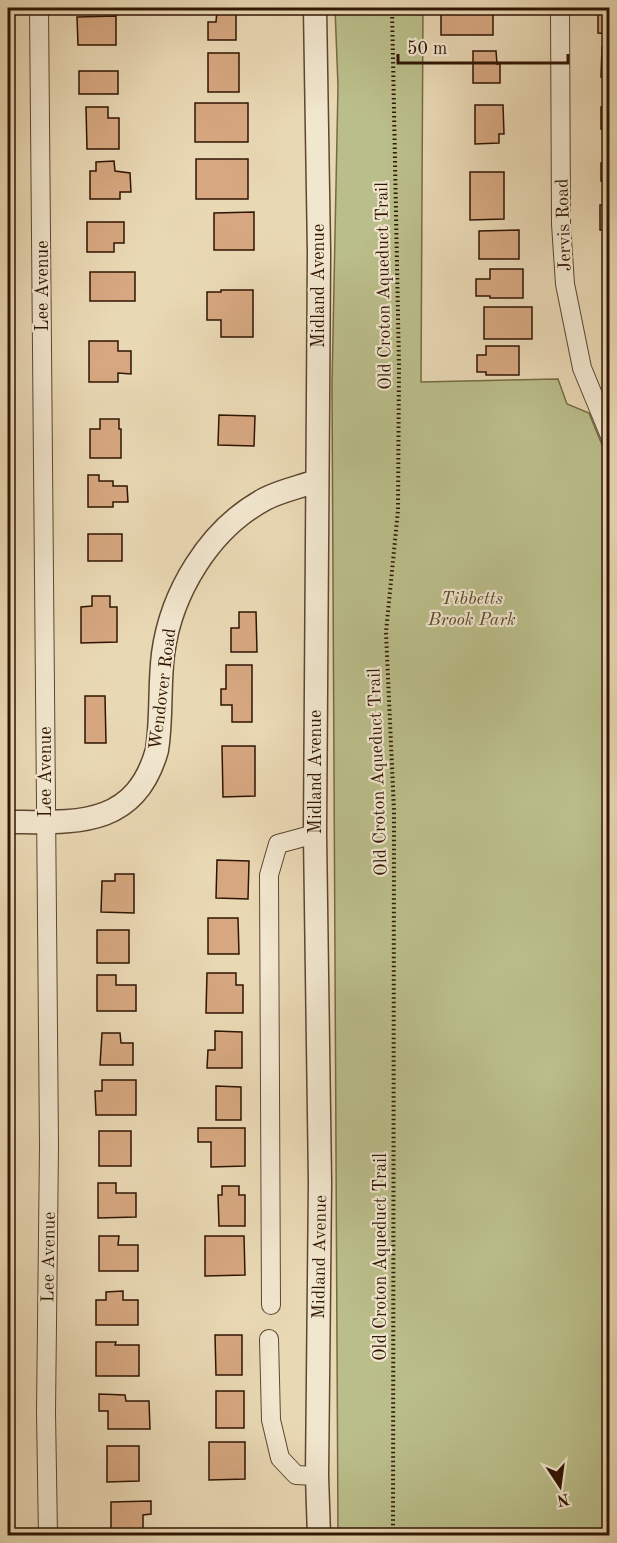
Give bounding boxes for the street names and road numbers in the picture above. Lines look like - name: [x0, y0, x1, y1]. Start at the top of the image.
- street label: Jervis Road: [553, 178, 575, 272]
- street label: Old Croton Aqueduct Trail: [373, 182, 395, 390]
- street label: Midland Avenue: [310, 224, 328, 348]
- street label: Lee Avenue: [34, 241, 52, 331]
- street label: Wendover Road: [147, 627, 179, 751]
- street label: Old Croton Aqueduct Trail: [365, 668, 391, 876]
- street label: Midland Avenue: [307, 710, 325, 834]
- street label: Lee Avenue: [37, 727, 55, 817]
- street label: Old Croton Aqueduct Trail: [372, 1153, 390, 1361]
- street label: Midland Avenue: [310, 1195, 330, 1319]
- street label: Lee Avenue: [39, 1211, 59, 1303]

